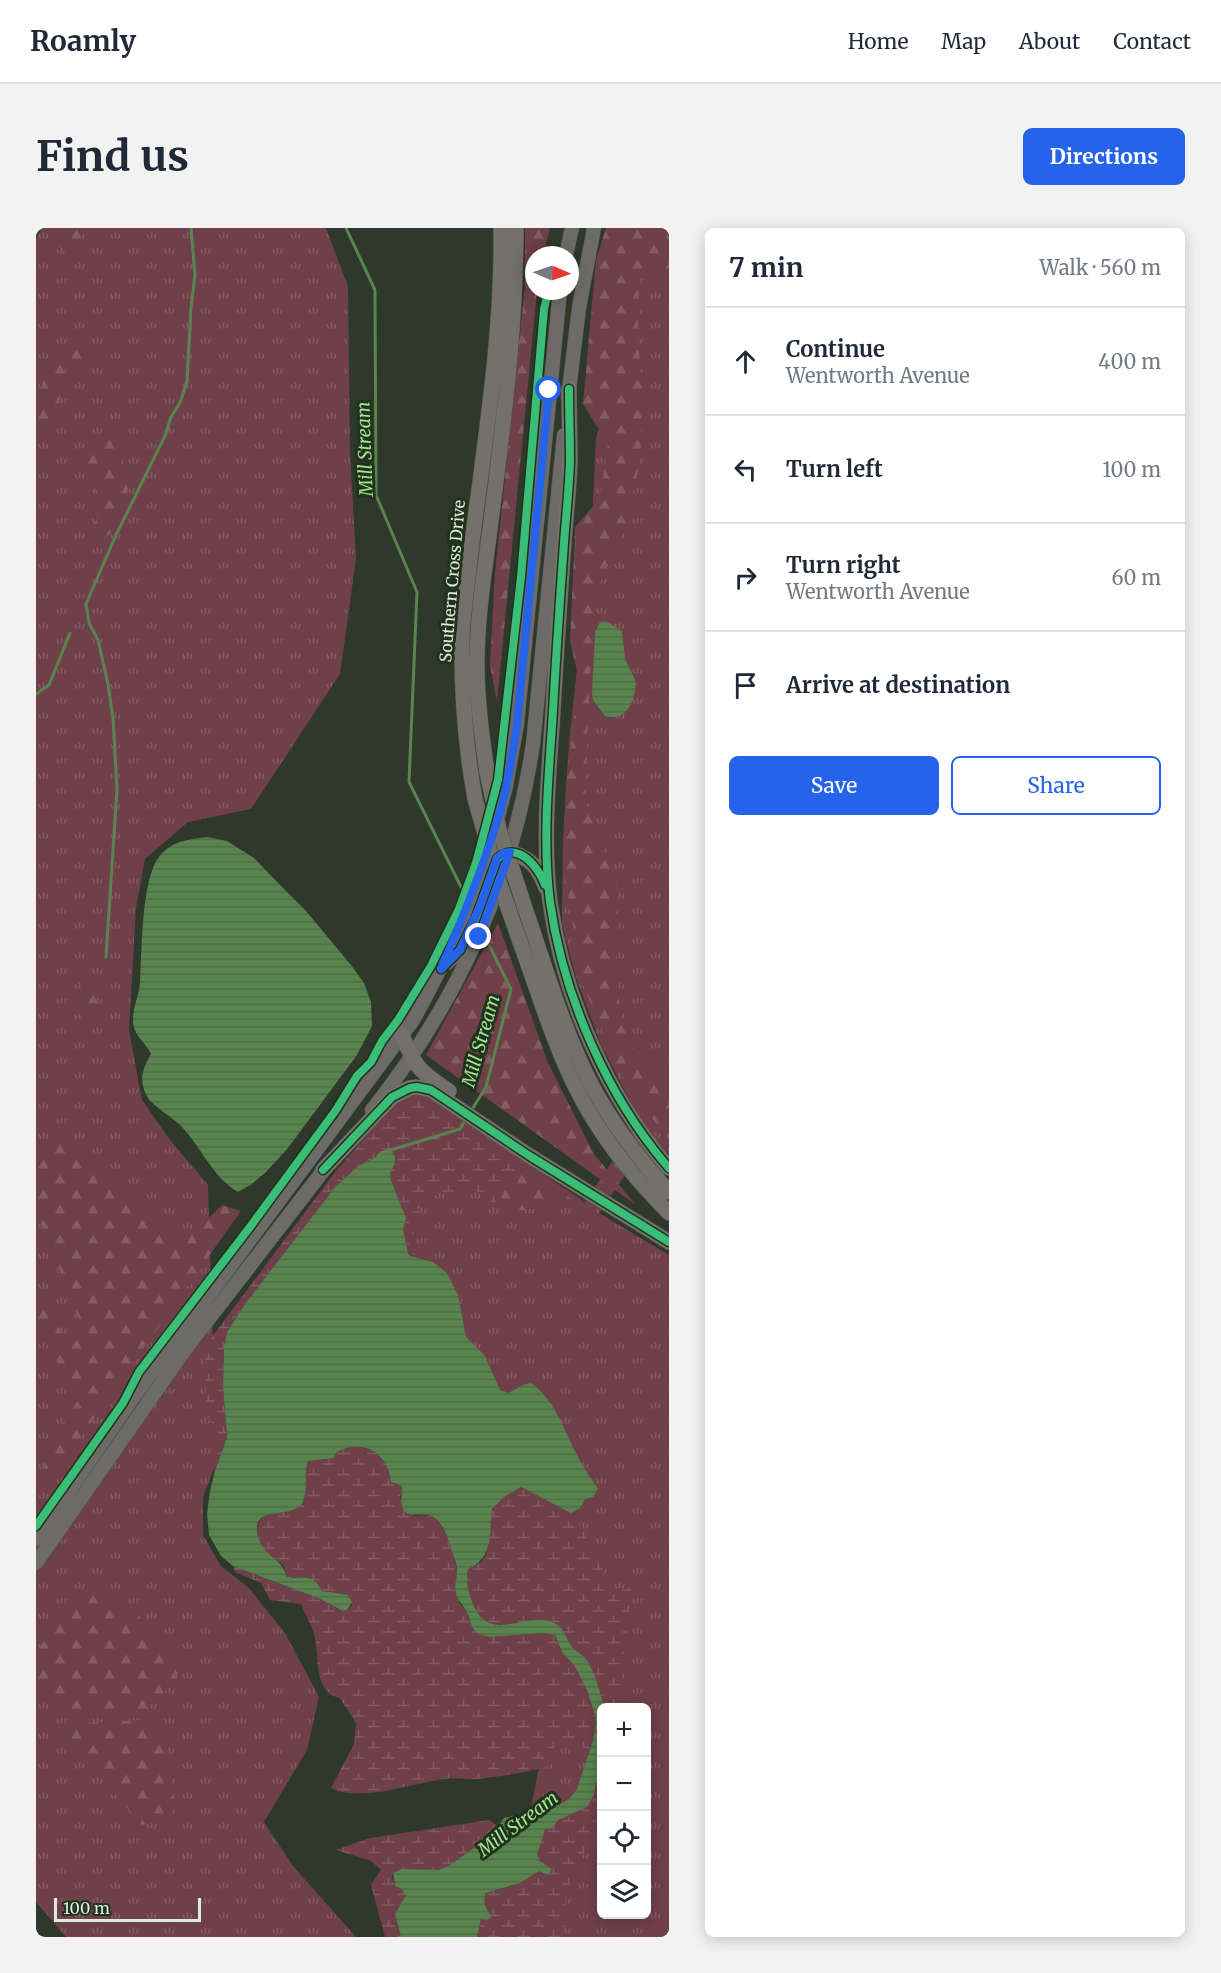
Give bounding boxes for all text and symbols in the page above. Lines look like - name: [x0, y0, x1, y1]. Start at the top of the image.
- text: Roamly: [30, 23, 136, 59]
- text: Home: [848, 28, 908, 55]
- text: Map: [941, 28, 986, 55]
- text: About: [1019, 28, 1080, 55]
- text: Contact: [1113, 28, 1191, 55]
- button: Directions: [1023, 128, 1185, 185]
- text: Find us: [36, 130, 189, 182]
- north arrow: [525, 246, 579, 300]
- text: 7 min: [729, 251, 803, 284]
- text: Walk · 560 m: [1040, 255, 1161, 280]
- text: Continue: [786, 335, 885, 363]
- icon: ahead: [729, 345, 762, 378]
- text: 400 m: [1098, 349, 1161, 374]
- text: Wentworth Avenue: [786, 363, 970, 388]
- route start: [535, 376, 561, 402]
- water label: Mill Stream: [351, 401, 378, 498]
- icon: left: [729, 453, 762, 486]
- text: Turn left: [786, 455, 883, 483]
- text: 100 m: [1102, 457, 1161, 482]
- street label: Southern Cross Drive: [435, 499, 469, 663]
- text: Turn right: [786, 551, 900, 579]
- icon: right: [729, 561, 762, 594]
- text: 60 m: [1111, 565, 1161, 590]
- text: Wentworth Avenue: [786, 579, 970, 604]
- icon: arrive: [729, 669, 762, 702]
- text: Arrive at destination: [786, 671, 1010, 699]
- button: Save: [729, 756, 939, 815]
- button: Share: [951, 756, 1161, 815]
- route end: [465, 923, 491, 949]
- water label: Mill Stream: [456, 992, 505, 1091]
- map controls: [597, 1703, 651, 1919]
- button: +: [597, 1703, 651, 1757]
- button: −: [597, 1757, 651, 1811]
- water label: Mill Stream: [472, 1786, 563, 1862]
- button: locate: [597, 1811, 651, 1865]
- button: layers: [597, 1865, 651, 1919]
- scale bar: [54, 1895, 201, 1922]
- text: 100 m: [63, 1898, 110, 1918]

